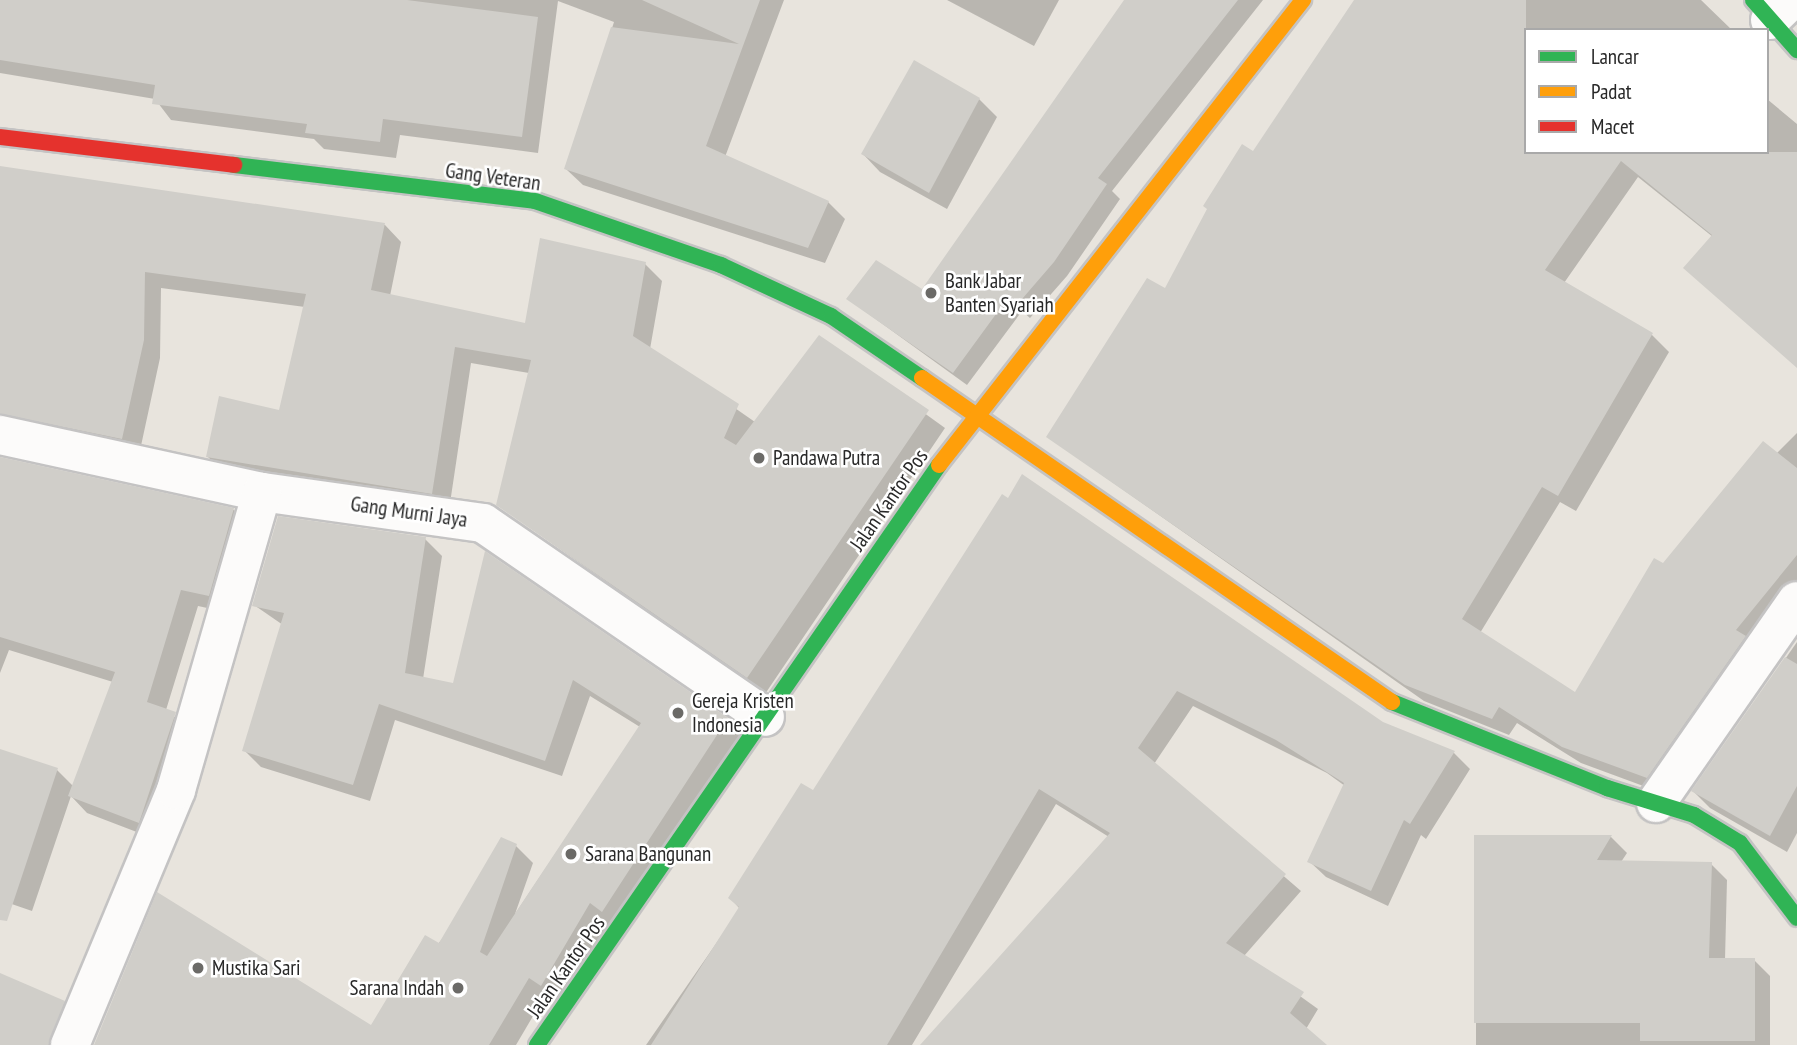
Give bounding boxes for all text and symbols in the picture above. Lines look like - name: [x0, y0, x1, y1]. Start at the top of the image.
- legend: [1524, 28, 1769, 154]
- text: Lancar: [1591, 43, 1639, 70]
- text: Padat: [1591, 78, 1632, 105]
- text: Macet: [1591, 113, 1634, 140]
- street label: Gang Veteran: [443, 158, 543, 196]
- place label: Bank Jabar Banten Syariah: [945, 268, 1054, 318]
- marker: Bank Jabar Banten Syariah: [923, 285, 939, 301]
- street label: Jalan Kantor Pos: [845, 444, 933, 556]
- place label: Pandawa Putra: [773, 445, 880, 471]
- marker: Pandawa Putra: [751, 450, 767, 466]
- street label: Gang Murni Jaya: [349, 491, 469, 533]
- place label: Gereja Kristen Indonesia: [692, 688, 794, 738]
- marker: Gereja Kristen Indonesia: [670, 705, 686, 721]
- place label: Sarana Bangunan: [585, 841, 711, 867]
- marker: Sarana Bangunan: [563, 846, 579, 862]
- street label: Jalan Kantor Pos: [522, 911, 610, 1023]
- place label: Mustika Sari: [212, 955, 301, 981]
- marker: Mustika Sari: [190, 960, 206, 976]
- place label: Sarana Indah: [350, 975, 444, 1001]
- marker: Sarana Indah: [450, 980, 466, 996]

